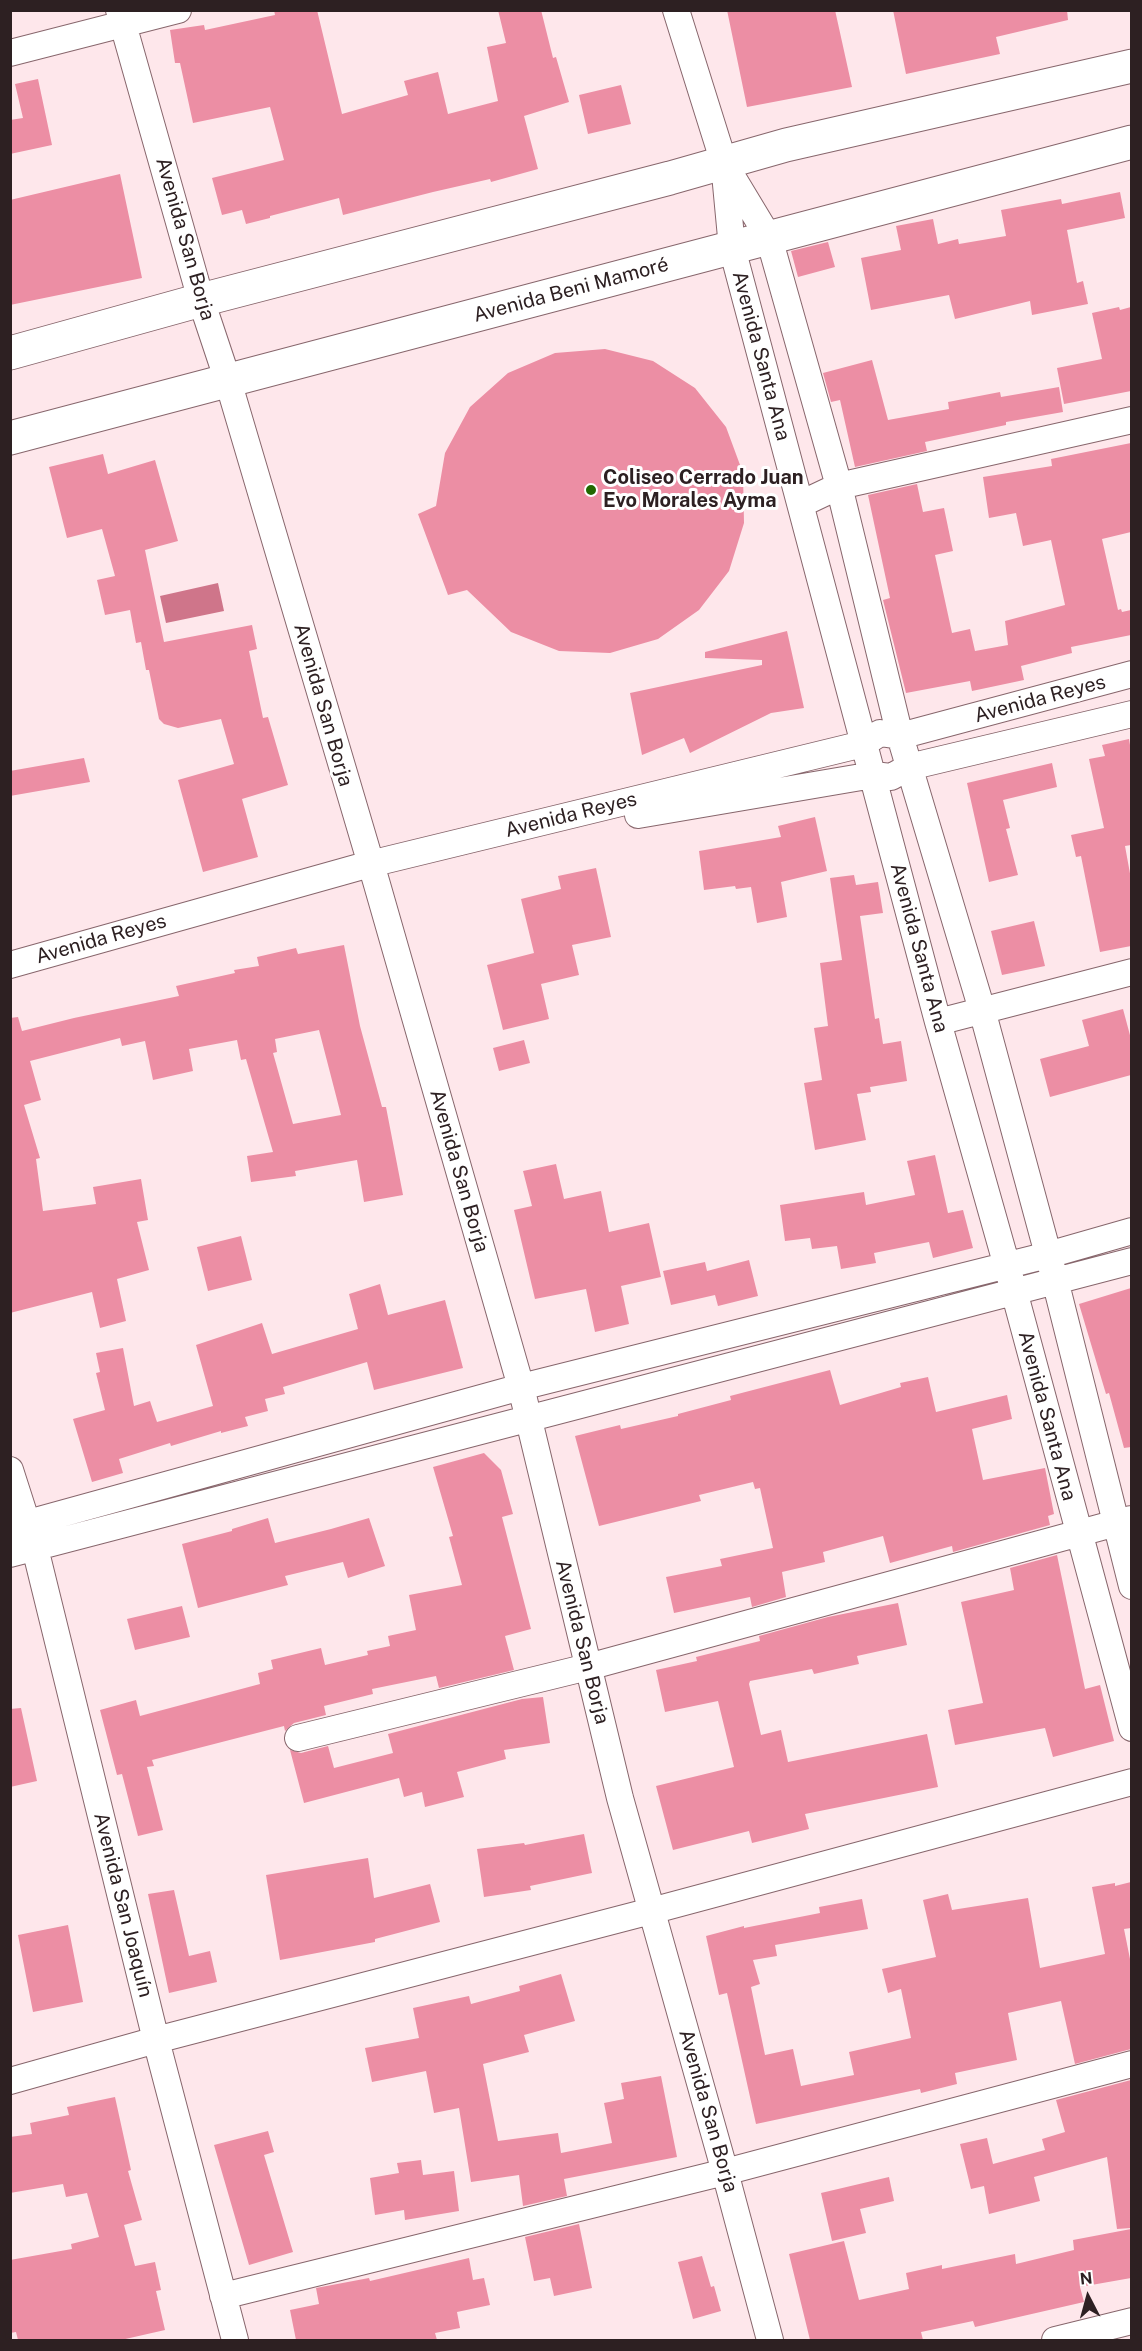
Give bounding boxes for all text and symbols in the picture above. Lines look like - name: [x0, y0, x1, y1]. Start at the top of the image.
- street label: Avenida San Borja: [150, 155, 220, 323]
- street label: Avenida Beni Mamoré: [471, 252, 671, 328]
- street label: Avenida Santa Ana: [727, 269, 795, 443]
- place label: Coliseo Cerrado Juan Evo Morales Ayma: [603, 466, 804, 513]
- marker: Coliseo Cerrado Juan Evo Morales Ayma: [584, 483, 598, 497]
- street label: Avenida San Borja: [288, 621, 358, 789]
- street label: Avenida Reyes: [972, 670, 1108, 728]
- street label: Avenida Reyes: [503, 787, 639, 843]
- street label: Avenida Santa Ana: [885, 861, 953, 1035]
- street label: Avenida Reyes: [33, 909, 169, 969]
- street label: Avenida San Borja: [424, 1087, 494, 1255]
- street label: Avenida Santa Ana: [1013, 1329, 1081, 1503]
- street label: Avenida San Borja: [550, 1557, 614, 1727]
- street label: Avenida San Joaquín: [88, 1810, 158, 2000]
- street label: Avenida San Borja: [673, 2027, 743, 2195]
- north arrow: [1058, 2267, 1118, 2327]
- text: N: [1079, 2269, 1093, 2289]

